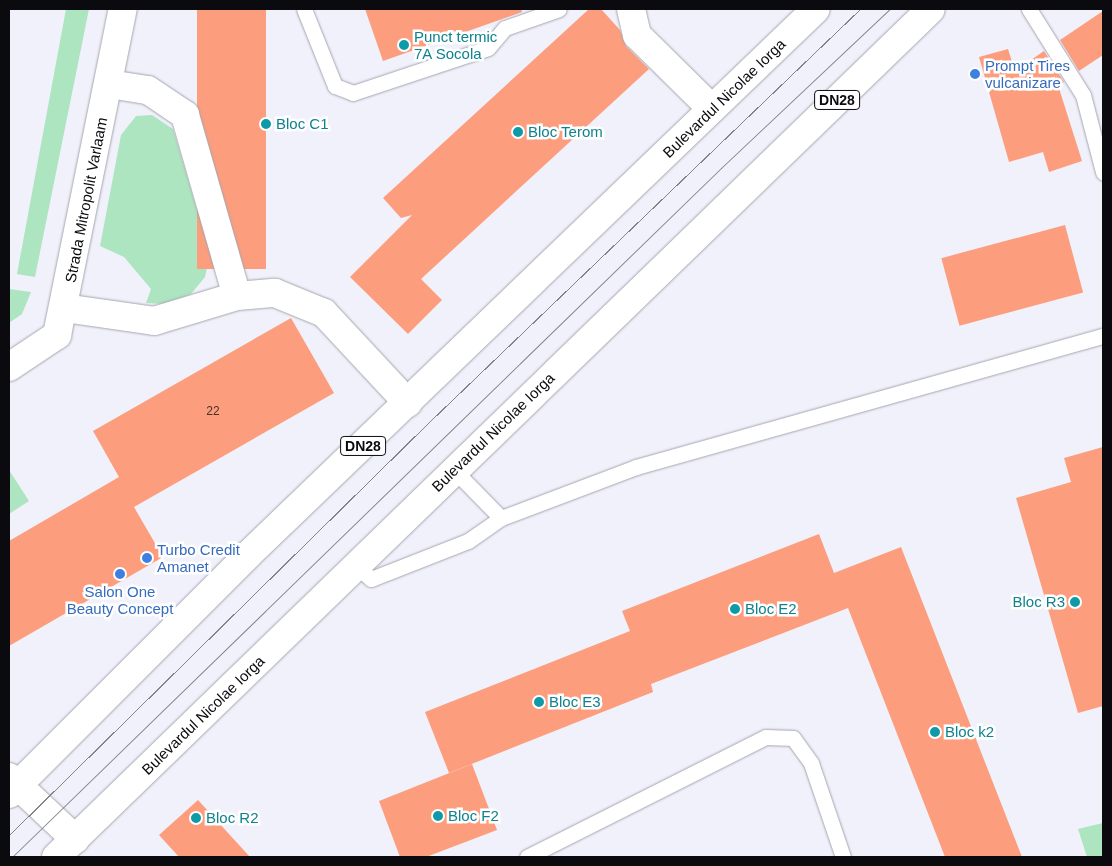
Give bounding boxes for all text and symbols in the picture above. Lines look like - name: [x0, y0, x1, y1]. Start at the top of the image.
- place label: Punct termic 7A Socola: [414, 27, 497, 62]
- street label: Bulevardul Nicolae Iorga: [659, 35, 789, 161]
- marker: Punct termic 7A Socola: [398, 39, 410, 51]
- place label: Prompt Tires vulcanizare: [985, 56, 1070, 91]
- marker: Prompt Tires vulcanizare: [969, 68, 981, 80]
- road number: DN28: [813, 88, 861, 112]
- place label: Bloc C1: [276, 115, 329, 133]
- street label: Strada Mitropolit Varlaam: [61, 116, 111, 284]
- marker: Bloc C1: [260, 118, 272, 130]
- place label: Bloc Terom: [528, 123, 603, 141]
- marker: Bloc Terom: [512, 126, 524, 138]
- street label: Bulevardul Nicolae Iorga: [428, 369, 558, 495]
- house number: 22: [206, 405, 220, 419]
- road number: DN28: [339, 434, 387, 458]
- place label: Turbo Credit Amanet: [157, 540, 240, 575]
- marker: Turbo Credit Amanet: [141, 552, 153, 564]
- marker: Salon One Beauty Concept: [114, 568, 126, 580]
- place label: Salon One Beauty Concept: [67, 582, 173, 617]
- place label: Bloc R3: [1012, 593, 1065, 611]
- marker: Bloc R3: [1069, 596, 1081, 608]
- place label: Bloc E2: [745, 600, 797, 618]
- marker: Bloc E2: [729, 603, 741, 615]
- street label: Bulevardul Nicolae Iorga: [138, 652, 268, 778]
- place label: Bloc E3: [549, 693, 601, 711]
- marker: Bloc E3: [533, 696, 545, 708]
- place label: Bloc k2: [945, 723, 994, 741]
- marker: Bloc k2: [929, 726, 941, 738]
- place label: Bloc F2: [448, 807, 499, 825]
- place label: Bloc R2: [206, 809, 259, 827]
- marker: Bloc F2: [432, 810, 444, 822]
- marker: Bloc R2: [190, 812, 202, 824]

